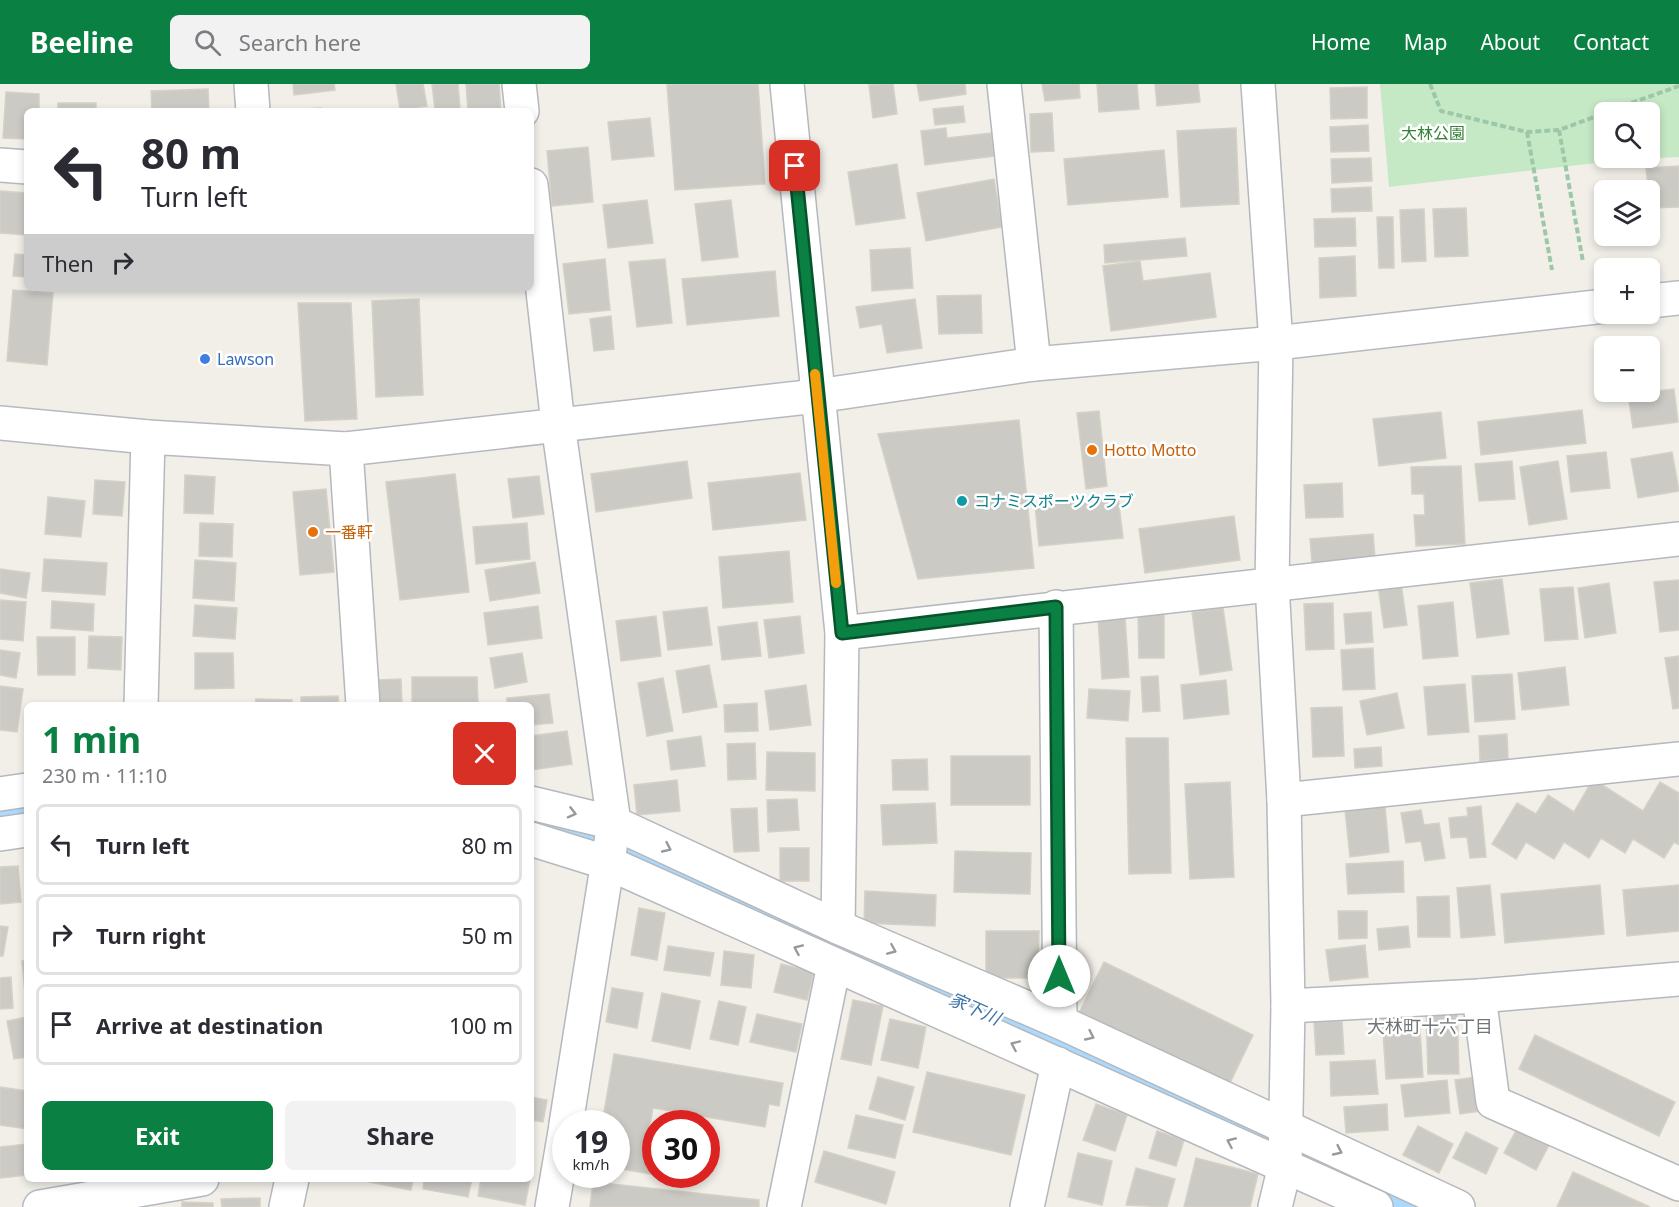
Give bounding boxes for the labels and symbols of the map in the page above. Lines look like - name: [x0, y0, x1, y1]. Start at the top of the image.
- park label: 大林公園: [1401, 122, 1465, 144]
- pin: [769, 140, 820, 191]
- place label: Lawson: [217, 348, 274, 370]
- marker: Lawson: [198, 352, 212, 366]
- place label: Hotto Motto: [1104, 439, 1196, 461]
- marker: Hotto Motto: [1085, 443, 1099, 457]
- place label: コナミスポーツクラブ: [974, 490, 1134, 512]
- marker: コナミスポーツクラブ: [955, 494, 969, 508]
- place label: 一番軒: [325, 521, 373, 543]
- marker: 一番軒: [306, 525, 320, 539]
- one-way arrow: [567, 806, 577, 819]
- one-way arrow: [660, 840, 671, 852]
- one-way arrow: [885, 943, 896, 955]
- one-way arrow: [794, 944, 805, 956]
- position arrow: [1027, 944, 1091, 1008]
- water label: 家下川: [945, 986, 1006, 1031]
- district label: 大林町十六丁目: [1367, 1014, 1493, 1038]
- one-way arrow: [1083, 1029, 1094, 1041]
- one-way arrow: [1010, 1040, 1021, 1052]
- speed limit sign: 30: [642, 1110, 720, 1188]
- one-way arrow: [1227, 1137, 1238, 1149]
- one-way arrow: [1332, 1144, 1343, 1156]

